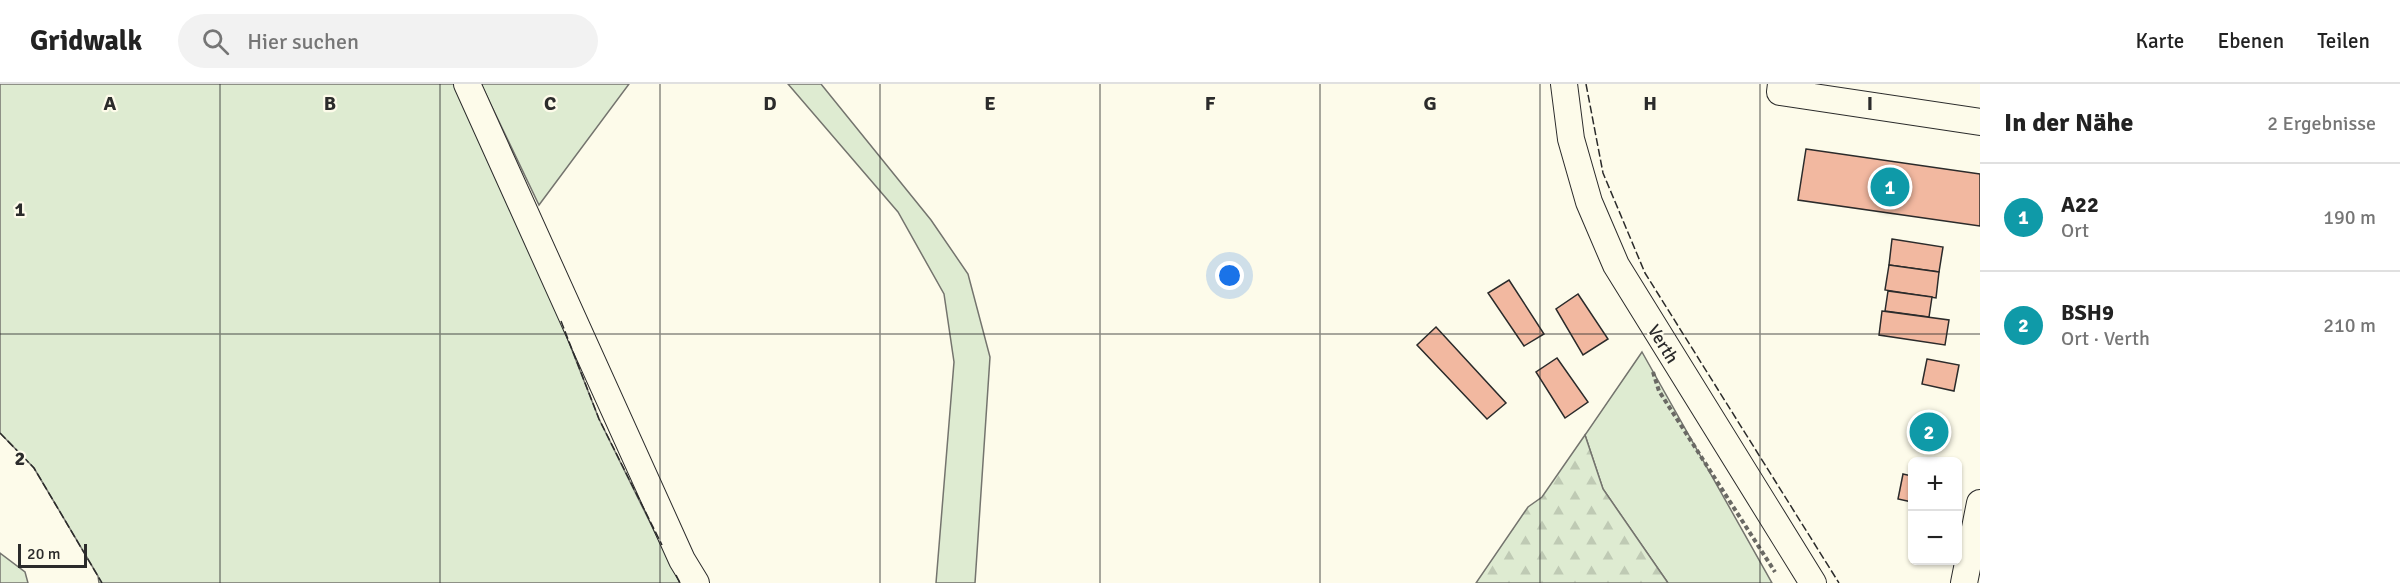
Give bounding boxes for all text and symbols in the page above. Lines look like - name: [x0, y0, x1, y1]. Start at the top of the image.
- search box: [178, 14, 598, 68]
- text: Gridwalk: [30, 24, 142, 58]
- icon: search: [199, 25, 232, 58]
- text: Hier suchen: [247, 28, 359, 55]
- text: Karte: [2135, 28, 2184, 54]
- text: Ebenen: [2217, 28, 2284, 54]
- text: Teilen: [2317, 28, 2370, 54]
- text: A: [104, 91, 117, 116]
- text: B: [324, 91, 336, 116]
- text: C: [544, 91, 556, 116]
- text: D: [763, 91, 777, 116]
- text: E: [984, 91, 996, 116]
- text: F: [1205, 91, 1216, 116]
- text: G: [1423, 91, 1437, 116]
- text: H: [1643, 91, 1657, 116]
- text: I: [1867, 91, 1873, 116]
- text: In der Nähe: [2004, 107, 2134, 139]
- text: 2 Ergebnisse: [2267, 111, 2376, 136]
- pin: 1: [1870, 164, 1910, 210]
- text: A22: [2061, 191, 2099, 218]
- text: 1: [15, 197, 26, 222]
- text: 1: [2018, 205, 2029, 230]
- text: 190 m: [2323, 205, 2376, 230]
- text: Ort: [2061, 218, 2089, 243]
- your location: [1215, 261, 1244, 290]
- text: BSH9: [2061, 299, 2114, 326]
- text: 2: [2018, 313, 2029, 338]
- text: 210 m: [2323, 313, 2376, 338]
- street label: Verth: [1643, 321, 1683, 367]
- text: Ort · Verth: [2061, 326, 2150, 351]
- pin: 2: [1910, 410, 1948, 454]
- text: 2: [15, 446, 25, 471]
- map controls: [1908, 457, 1962, 565]
- button: +: [1908, 457, 1962, 511]
- button: −: [1908, 511, 1962, 565]
- scale bar: [18, 541, 87, 568]
- text: 20 m: [27, 544, 61, 564]

